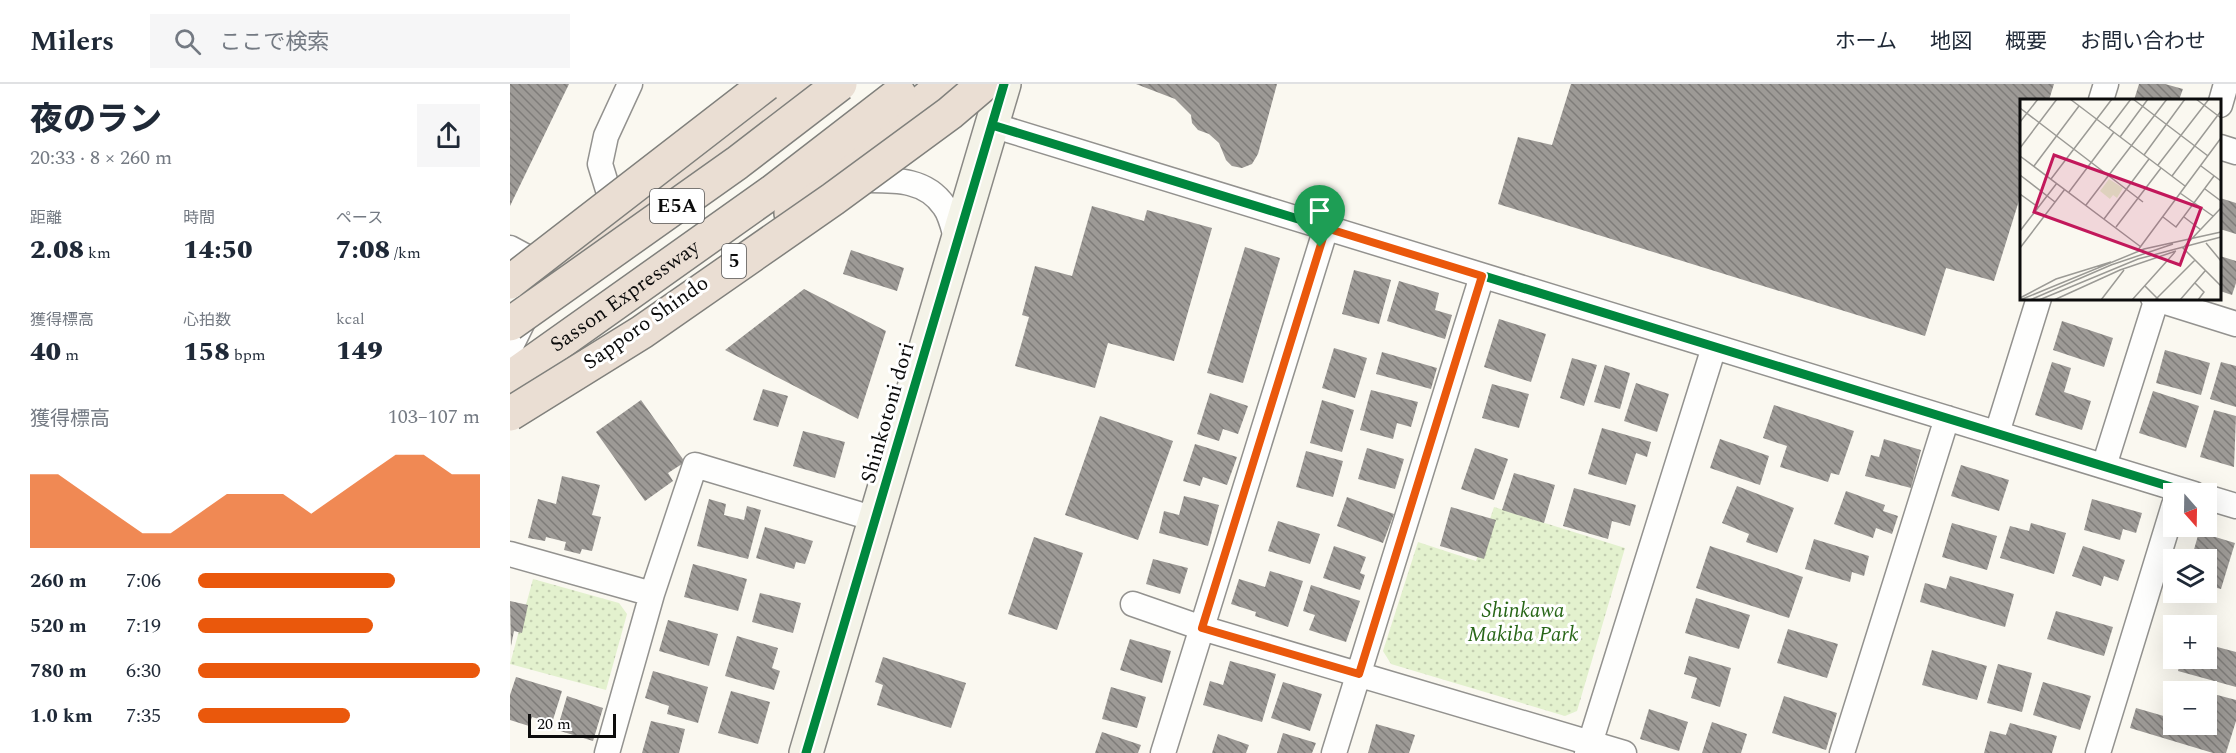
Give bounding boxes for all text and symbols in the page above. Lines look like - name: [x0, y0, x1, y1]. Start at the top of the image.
- search box: [150, 14, 570, 68]
- text: Milers: [30, 20, 114, 63]
- icon: search: [171, 25, 204, 58]
- text: ここで検索: [219, 26, 329, 59]
- text: ホーム: [1835, 26, 1897, 58]
- text: 地図: [1930, 26, 1972, 58]
- text: 概要: [2005, 26, 2047, 58]
- text: お問い合わせ: [2080, 26, 2206, 58]
- text: 夜のラン: [30, 95, 162, 145]
- inset map: [2020, 99, 2221, 300]
- button: share: [417, 104, 480, 167]
- text: 20:33 · 8 × 260 m: [30, 143, 172, 173]
- pin: [1294, 185, 1345, 247]
- road number: E5A: [650, 189, 704, 223]
- icon: arrive: [1303, 194, 1336, 227]
- text: 距離: [30, 206, 62, 230]
- text: 時間: [183, 206, 215, 230]
- text: ペース: [336, 206, 383, 230]
- text: 2.08: [30, 230, 84, 270]
- text: 14:50: [183, 230, 253, 270]
- text: 7:08: [336, 230, 390, 270]
- street label: Sasson Expressway: [543, 232, 707, 361]
- text: km: [84, 241, 111, 265]
- text: /km: [390, 241, 421, 265]
- road number: 5: [722, 244, 746, 278]
- street label: Sapporo Shindo: [577, 268, 715, 378]
- text: kcal: [336, 307, 365, 331]
- text: 獲得標高: [30, 308, 94, 332]
- text: 心拍数: [183, 308, 231, 332]
- text: 149: [336, 331, 383, 371]
- text: 40: [30, 332, 61, 372]
- text: 158: [183, 332, 230, 372]
- street label: Shinkotoni dori: [853, 339, 923, 487]
- text: m: [61, 343, 79, 367]
- text: bpm: [230, 343, 266, 367]
- text: 103–107 m: [388, 402, 480, 432]
- text: 獲得標高: [30, 404, 110, 434]
- north arrow: [2163, 483, 2217, 537]
- map controls: [2163, 483, 2217, 735]
- button: layers: [2163, 549, 2217, 603]
- text: 260 m: [30, 566, 87, 596]
- text: 7:06: [126, 566, 161, 596]
- park label: Shinkawa Makiba Park: [1467, 595, 1579, 651]
- text: 520 m: [30, 611, 87, 641]
- text: 7:19: [126, 611, 161, 641]
- button: +: [2163, 615, 2217, 669]
- text: 780 m: [30, 656, 87, 686]
- text: 6:30: [126, 656, 161, 686]
- button: −: [2163, 681, 2217, 735]
- text: 1.0 km: [30, 701, 93, 731]
- text: 7:35: [126, 701, 161, 731]
- scale bar: [528, 711, 616, 738]
- text: 20 m: [537, 712, 571, 736]

